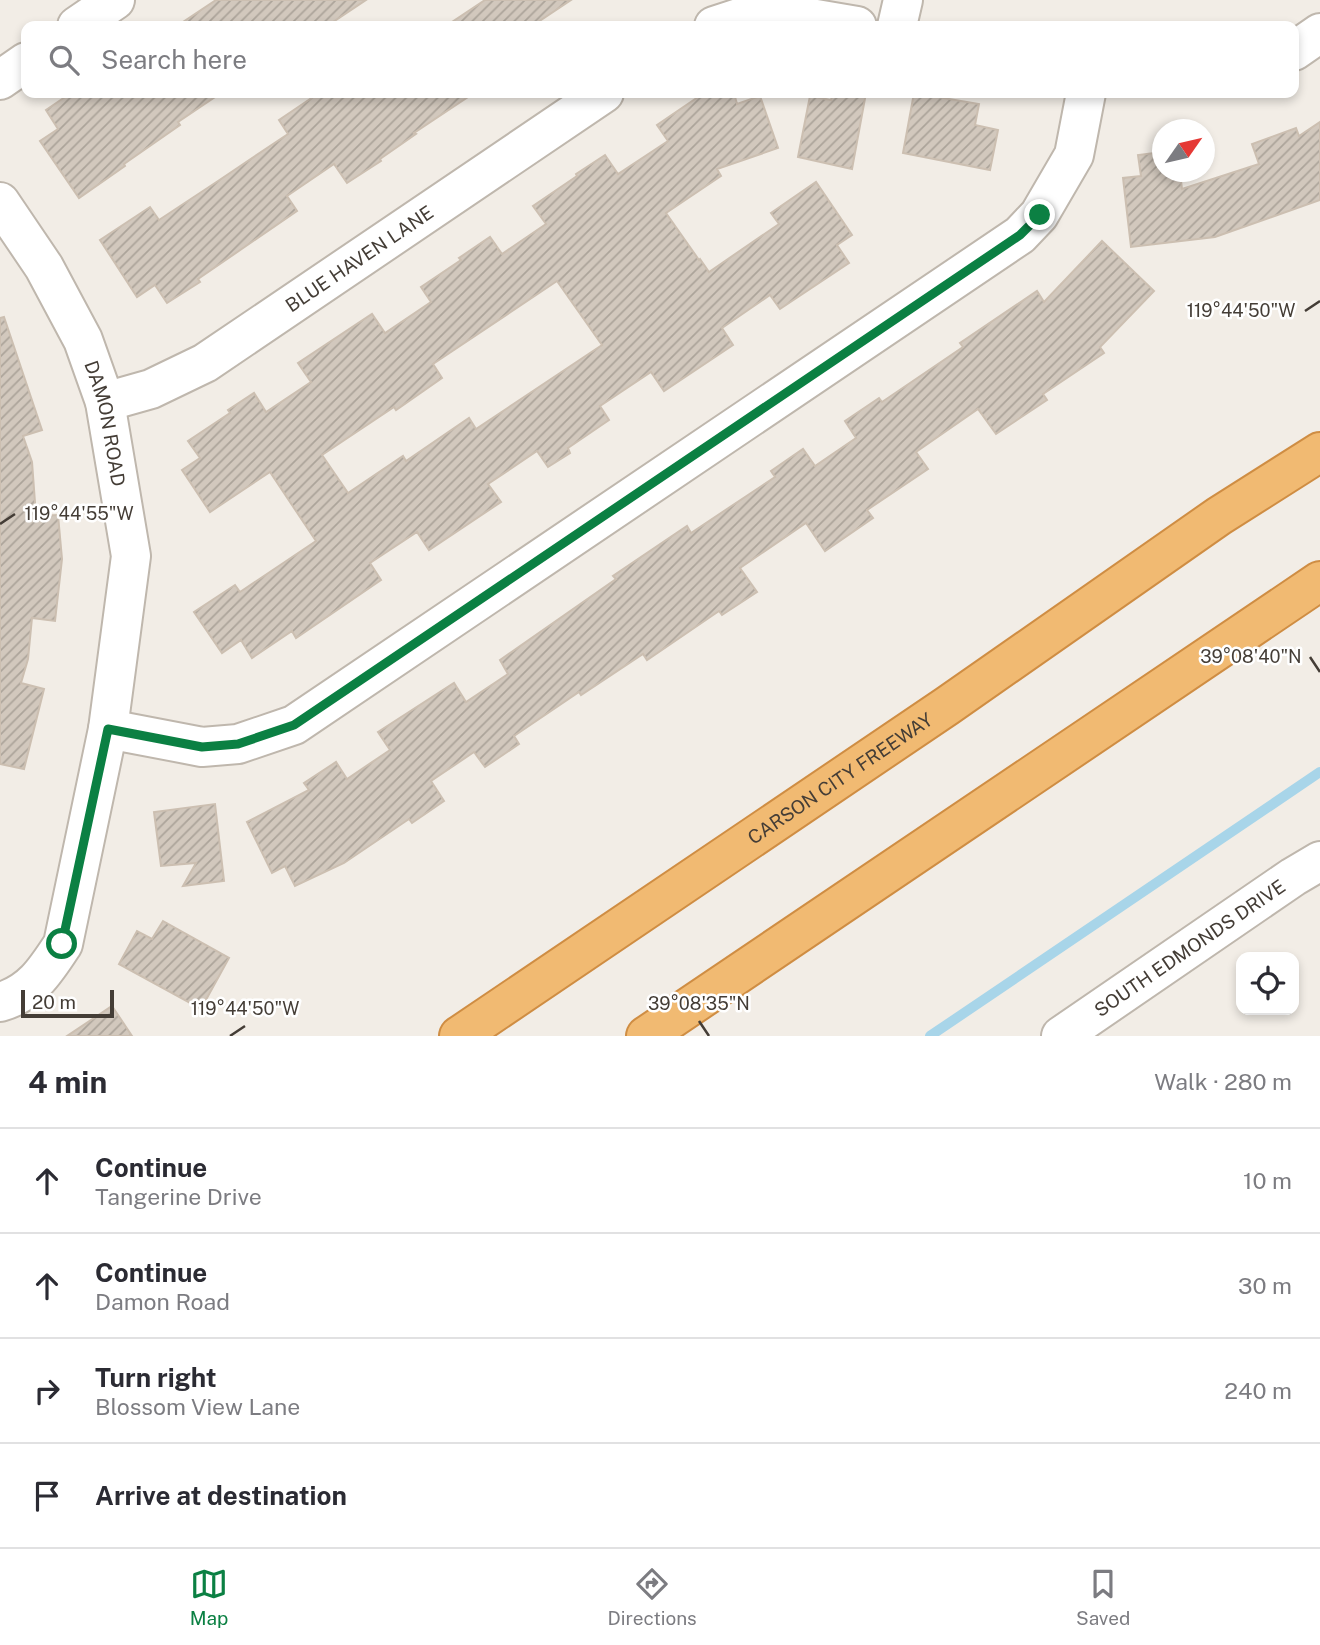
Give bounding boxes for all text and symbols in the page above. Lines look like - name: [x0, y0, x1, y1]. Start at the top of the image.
- search box: [21, 21, 1299, 98]
- icon: search: [45, 41, 83, 79]
- text: Search here: [101, 44, 247, 75]
- north arrow: [1152, 119, 1215, 182]
- route end: [1024, 199, 1055, 230]
- street label: BLUE HAVEN LANE: [281, 201, 437, 316]
- text: 119°44'50"W: [1187, 300, 1295, 321]
- street label: DAMON ROAD: [80, 358, 130, 488]
- text: 119°44'55"W: [24, 503, 134, 524]
- text: 39°08'40"N: [1200, 646, 1302, 667]
- street label: CARSON CITY FREEWAY: [743, 708, 937, 849]
- street label: SOUTH EDMONDS DRIVE: [1090, 875, 1289, 1021]
- route start: [46, 928, 77, 959]
- map controls: [1236, 952, 1299, 1015]
- button: locate: [1236, 952, 1299, 1015]
- scale bar: [21, 987, 114, 1019]
- text: 20 m: [32, 991, 76, 1013]
- text: 39°08'35"N: [648, 993, 750, 1014]
- text: 119°44'50"W: [191, 998, 299, 1019]
- text: 4 min: [28, 1064, 107, 1100]
- text: Walk · 280 m: [1154, 1068, 1292, 1095]
- text: Continue: [95, 1152, 207, 1183]
- icon: ahead: [28, 1162, 66, 1200]
- text: 10 m: [1243, 1167, 1292, 1194]
- text: Tangerine Drive: [95, 1183, 262, 1210]
- text: Continue: [95, 1257, 207, 1288]
- icon: ahead: [28, 1267, 66, 1305]
- text: 30 m: [1238, 1272, 1292, 1299]
- text: Damon Road: [95, 1288, 230, 1315]
- text: Turn right: [95, 1362, 217, 1393]
- icon: right: [28, 1372, 66, 1410]
- text: 240 m: [1224, 1377, 1292, 1404]
- text: Blossom View Lane: [95, 1393, 300, 1420]
- icon: arrive: [28, 1477, 66, 1515]
- text: Arrive at destination: [95, 1480, 347, 1511]
- tab: Map: [190, 1565, 228, 1629]
- tab: Directions: [607, 1565, 697, 1629]
- tab: Saved: [1076, 1565, 1130, 1629]

